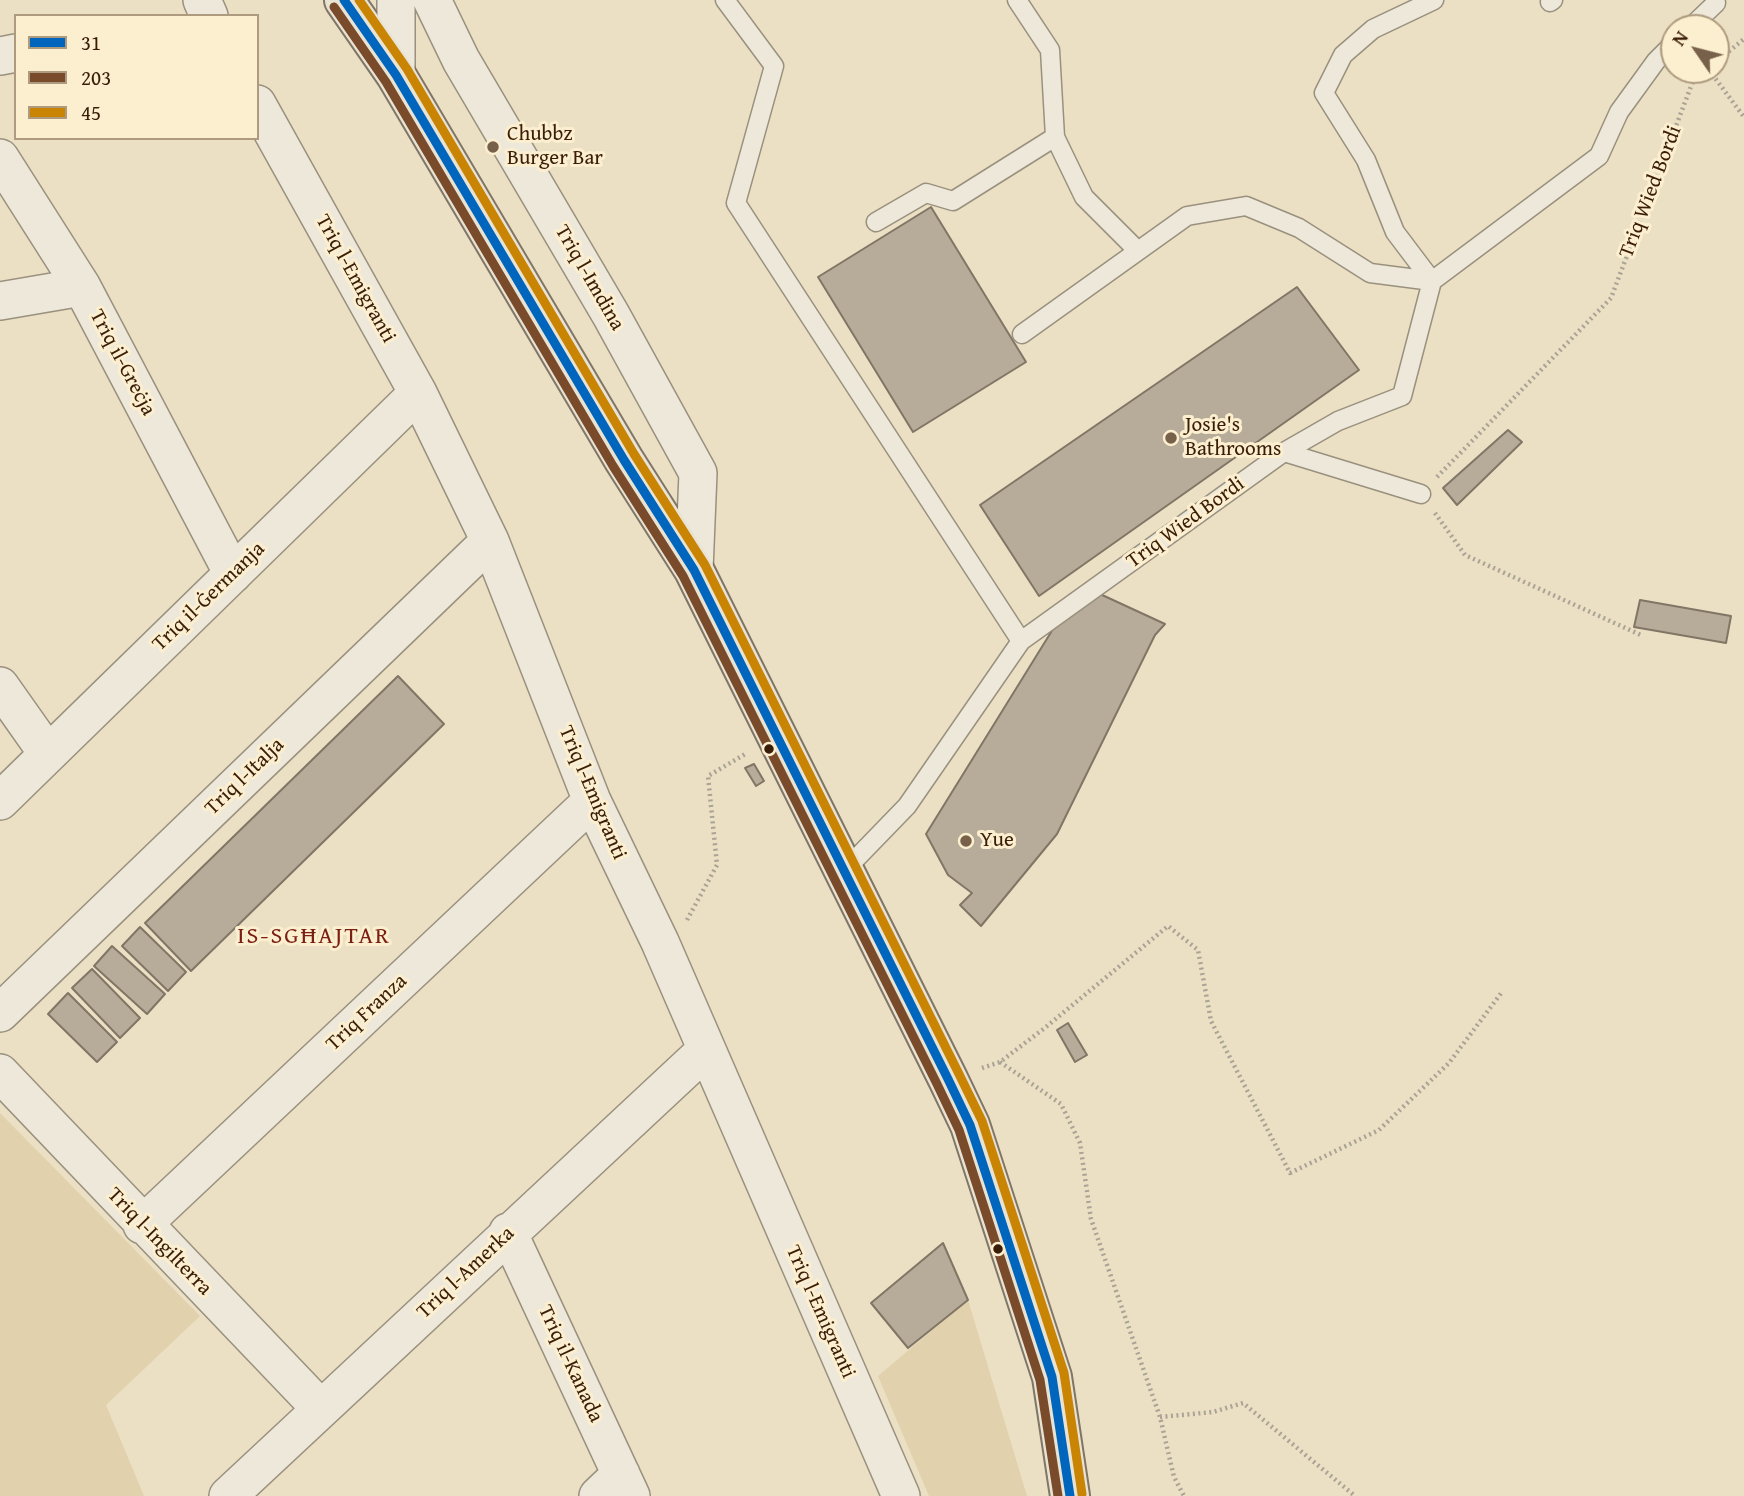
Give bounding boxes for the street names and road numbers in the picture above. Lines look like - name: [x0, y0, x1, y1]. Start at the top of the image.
- street label: Triq Wied Bordi: [1614, 122, 1688, 262]
- street label: Triq l-Emigranti: [309, 210, 401, 348]
- street label: Triq l-Imdina: [549, 221, 629, 335]
- street label: Triq il-Greċja: [84, 306, 160, 420]
- street label: Triq Wied Bordi: [1122, 472, 1250, 574]
- street label: Triq il-Ġermanja: [148, 537, 270, 657]
- street label: Triq l-Emigranti: [553, 722, 631, 864]
- street label: Triq l-Italja: [200, 733, 290, 821]
- street label: Triq Franza: [321, 969, 413, 1057]
- street label: Triq l-Ingilterra: [101, 1183, 217, 1301]
- street label: Triq l-Amerka: [412, 1221, 520, 1325]
- street label: Triq l-Emigranti: [779, 1242, 861, 1382]
- street label: Triq il-Kanada: [532, 1301, 608, 1427]

